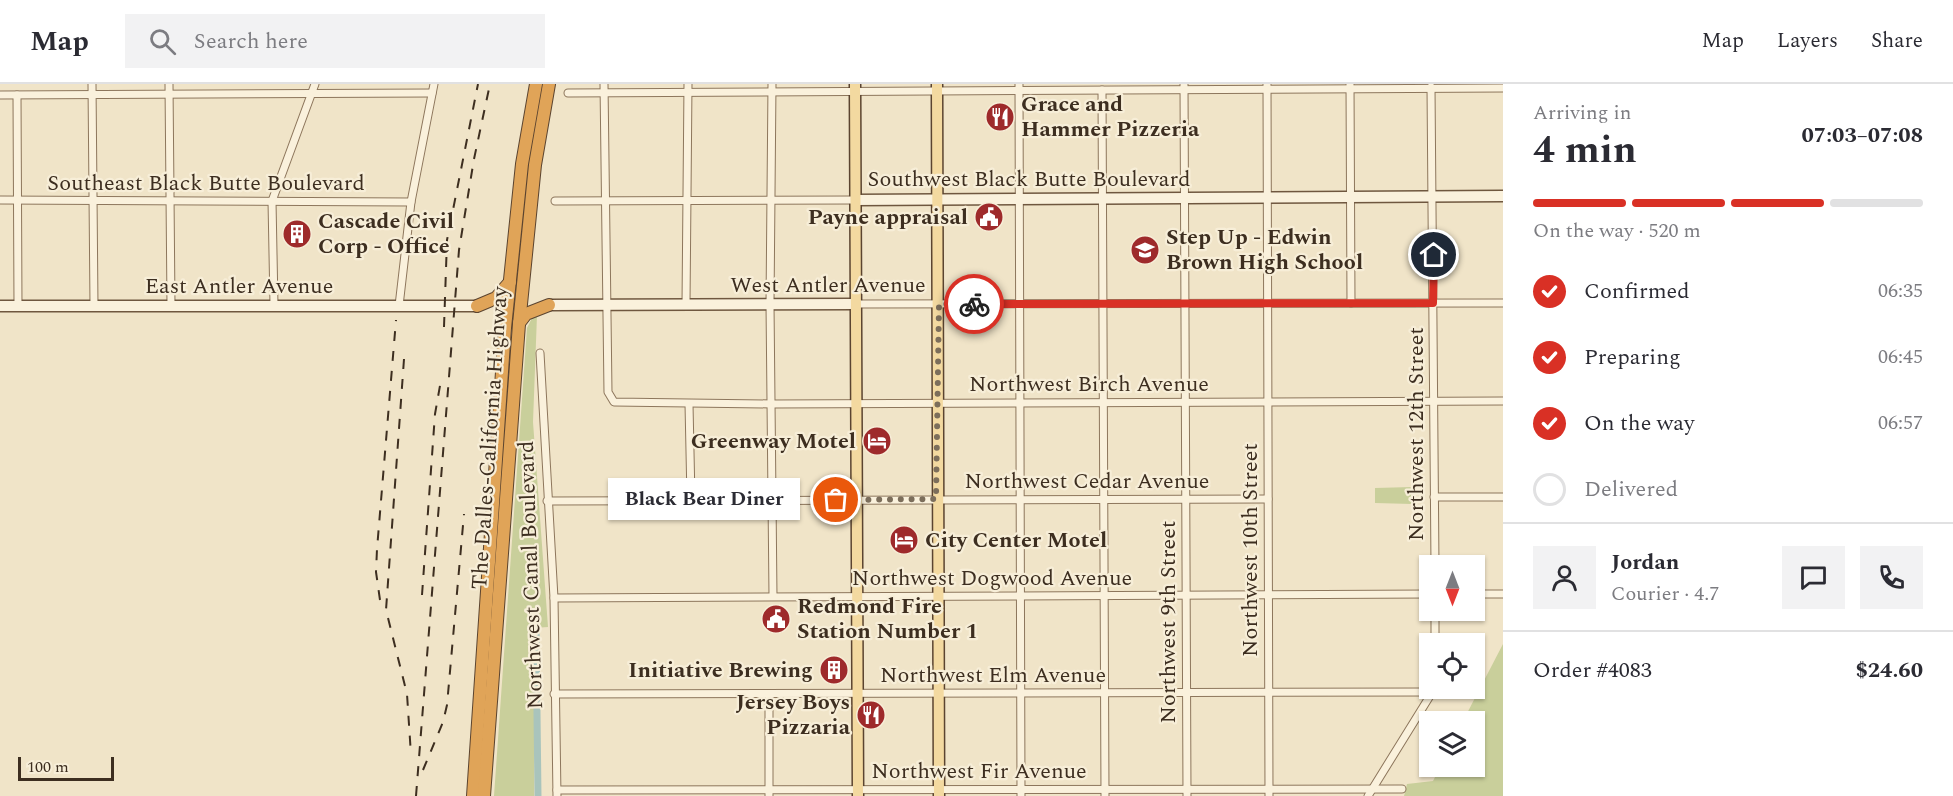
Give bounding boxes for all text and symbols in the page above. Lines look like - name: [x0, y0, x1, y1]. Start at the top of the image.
- search box: [125, 14, 545, 68]
- text: Map: [30, 20, 89, 63]
- icon: search: [146, 25, 179, 58]
- text: Search here: [194, 25, 308, 58]
- text: Map: [1702, 25, 1744, 57]
- text: Layers: [1777, 25, 1838, 57]
- text: Share: [1871, 25, 1923, 57]
- place label: Grace and Hammer Pizzeria: [1021, 88, 1200, 146]
- text: Arriving in: [1533, 98, 1631, 128]
- restaurant icon: Grace and Hammer Pizzeria: [984, 101, 1016, 133]
- text: 07:03–07:08: [1801, 119, 1923, 152]
- text: 4 min: [1533, 121, 1637, 180]
- street label: Southwest Black Butte Boulevard: [867, 163, 1191, 196]
- street label: Southeast Black Butte Boulevard: [47, 167, 365, 200]
- place label: Payne appraisal: [808, 201, 968, 234]
- public building icon: Payne appraisal: [973, 201, 1005, 233]
- place label: Cascade Civil Corp - Office: [318, 205, 454, 263]
- text: On the way · 520 m: [1533, 216, 1701, 246]
- building icon: Cascade Civil Corp - Office: [281, 218, 313, 250]
- place label: Step Up - Edwin Brown High School: [1166, 221, 1363, 279]
- pin: [1408, 229, 1459, 280]
- school or university icon: Step Up - Edwin Brown High School: [1129, 234, 1161, 266]
- icon: home: [1417, 238, 1450, 271]
- street label: West Antler Avenue: [730, 269, 926, 302]
- street label: East Antler Avenue: [145, 270, 333, 303]
- courier: [944, 274, 1004, 334]
- icon: check: [1533, 275, 1566, 308]
- text: Confirmed: [1584, 275, 1690, 308]
- text: 06:35: [1878, 276, 1923, 306]
- street label: The Dalles-California Highway: [463, 284, 517, 591]
- icon: bike: [958, 288, 991, 321]
- street label: Northwest 12th Street: [1400, 327, 1433, 541]
- icon: check: [1533, 341, 1566, 374]
- text: Preparing: [1584, 341, 1681, 374]
- text: 06:45: [1878, 342, 1923, 372]
- street label: Northwest Birch Avenue: [969, 368, 1209, 401]
- icon: check: [1533, 407, 1566, 440]
- text: On the way: [1584, 407, 1695, 440]
- text: 06:57: [1878, 408, 1923, 438]
- place label: Greenway Motel: [691, 425, 856, 458]
- hotel icon: Greenway Motel: [861, 425, 893, 457]
- street label: Northwest Canal Boulevard: [510, 440, 552, 710]
- street label: Northwest 10th Street: [1234, 443, 1267, 657]
- street label: Northwest Cedar Avenue: [965, 465, 1209, 498]
- text: Delivered: [1584, 473, 1678, 506]
- pin: [810, 474, 861, 525]
- callout: Black Bear Diner: [608, 479, 800, 521]
- icon: bag: [819, 483, 852, 516]
- text: Black Bear Diner: [624, 484, 784, 514]
- street label: Northwest 9th Street: [1152, 520, 1185, 724]
- hotel icon: City Center Motel: [888, 524, 920, 556]
- place label: City Center Motel: [925, 524, 1107, 557]
- button: person: [1533, 546, 1596, 609]
- text: Jordan: [1611, 546, 1679, 579]
- button: chat: [1782, 546, 1845, 609]
- button: phone: [1860, 546, 1923, 609]
- north arrow: [1419, 555, 1485, 621]
- map controls: [1419, 555, 1485, 777]
- street label: Northwest Dogwood Avenue: [852, 562, 1132, 595]
- text: Courier · 4.7: [1611, 579, 1719, 609]
- place label: Redmond Fire Station Number 1: [797, 590, 978, 648]
- public building icon: Redmond Fire Station Number 1: [760, 603, 792, 635]
- button: locate: [1419, 633, 1485, 699]
- place label: Initiative Brewing: [628, 654, 813, 687]
- building icon: Initiative Brewing: [818, 654, 850, 686]
- text: Order #4083: [1533, 654, 1652, 687]
- text: $24.60: [1855, 654, 1923, 687]
- street label: Northwest Elm Avenue: [880, 659, 1106, 692]
- place label: Jersey Boys Pizzaria: [736, 686, 851, 744]
- restaurant icon: Jersey Boys Pizzaria: [855, 699, 887, 731]
- button: layers: [1419, 711, 1485, 777]
- scale bar: [18, 754, 114, 782]
- text: 100 m: [27, 755, 69, 779]
- street label: Northwest Fir Avenue: [871, 755, 1087, 788]

